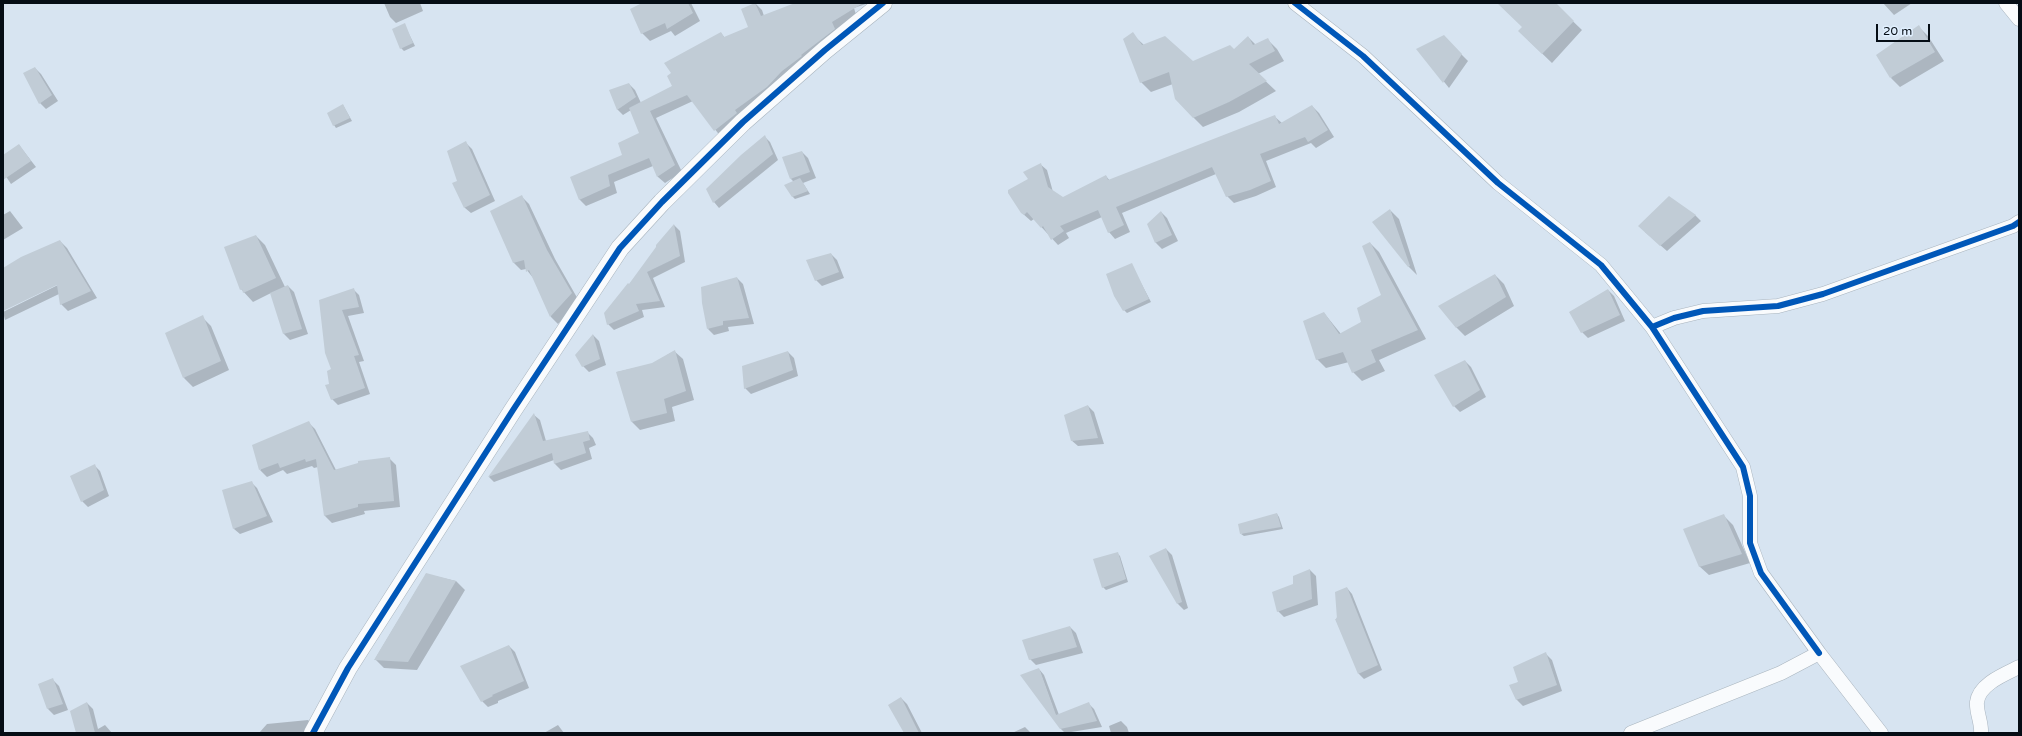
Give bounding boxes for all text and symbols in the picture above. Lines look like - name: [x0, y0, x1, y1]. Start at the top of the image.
- scale bar: [1878, 16, 1932, 42]
- text: 20 m: [1883, 24, 1912, 38]

